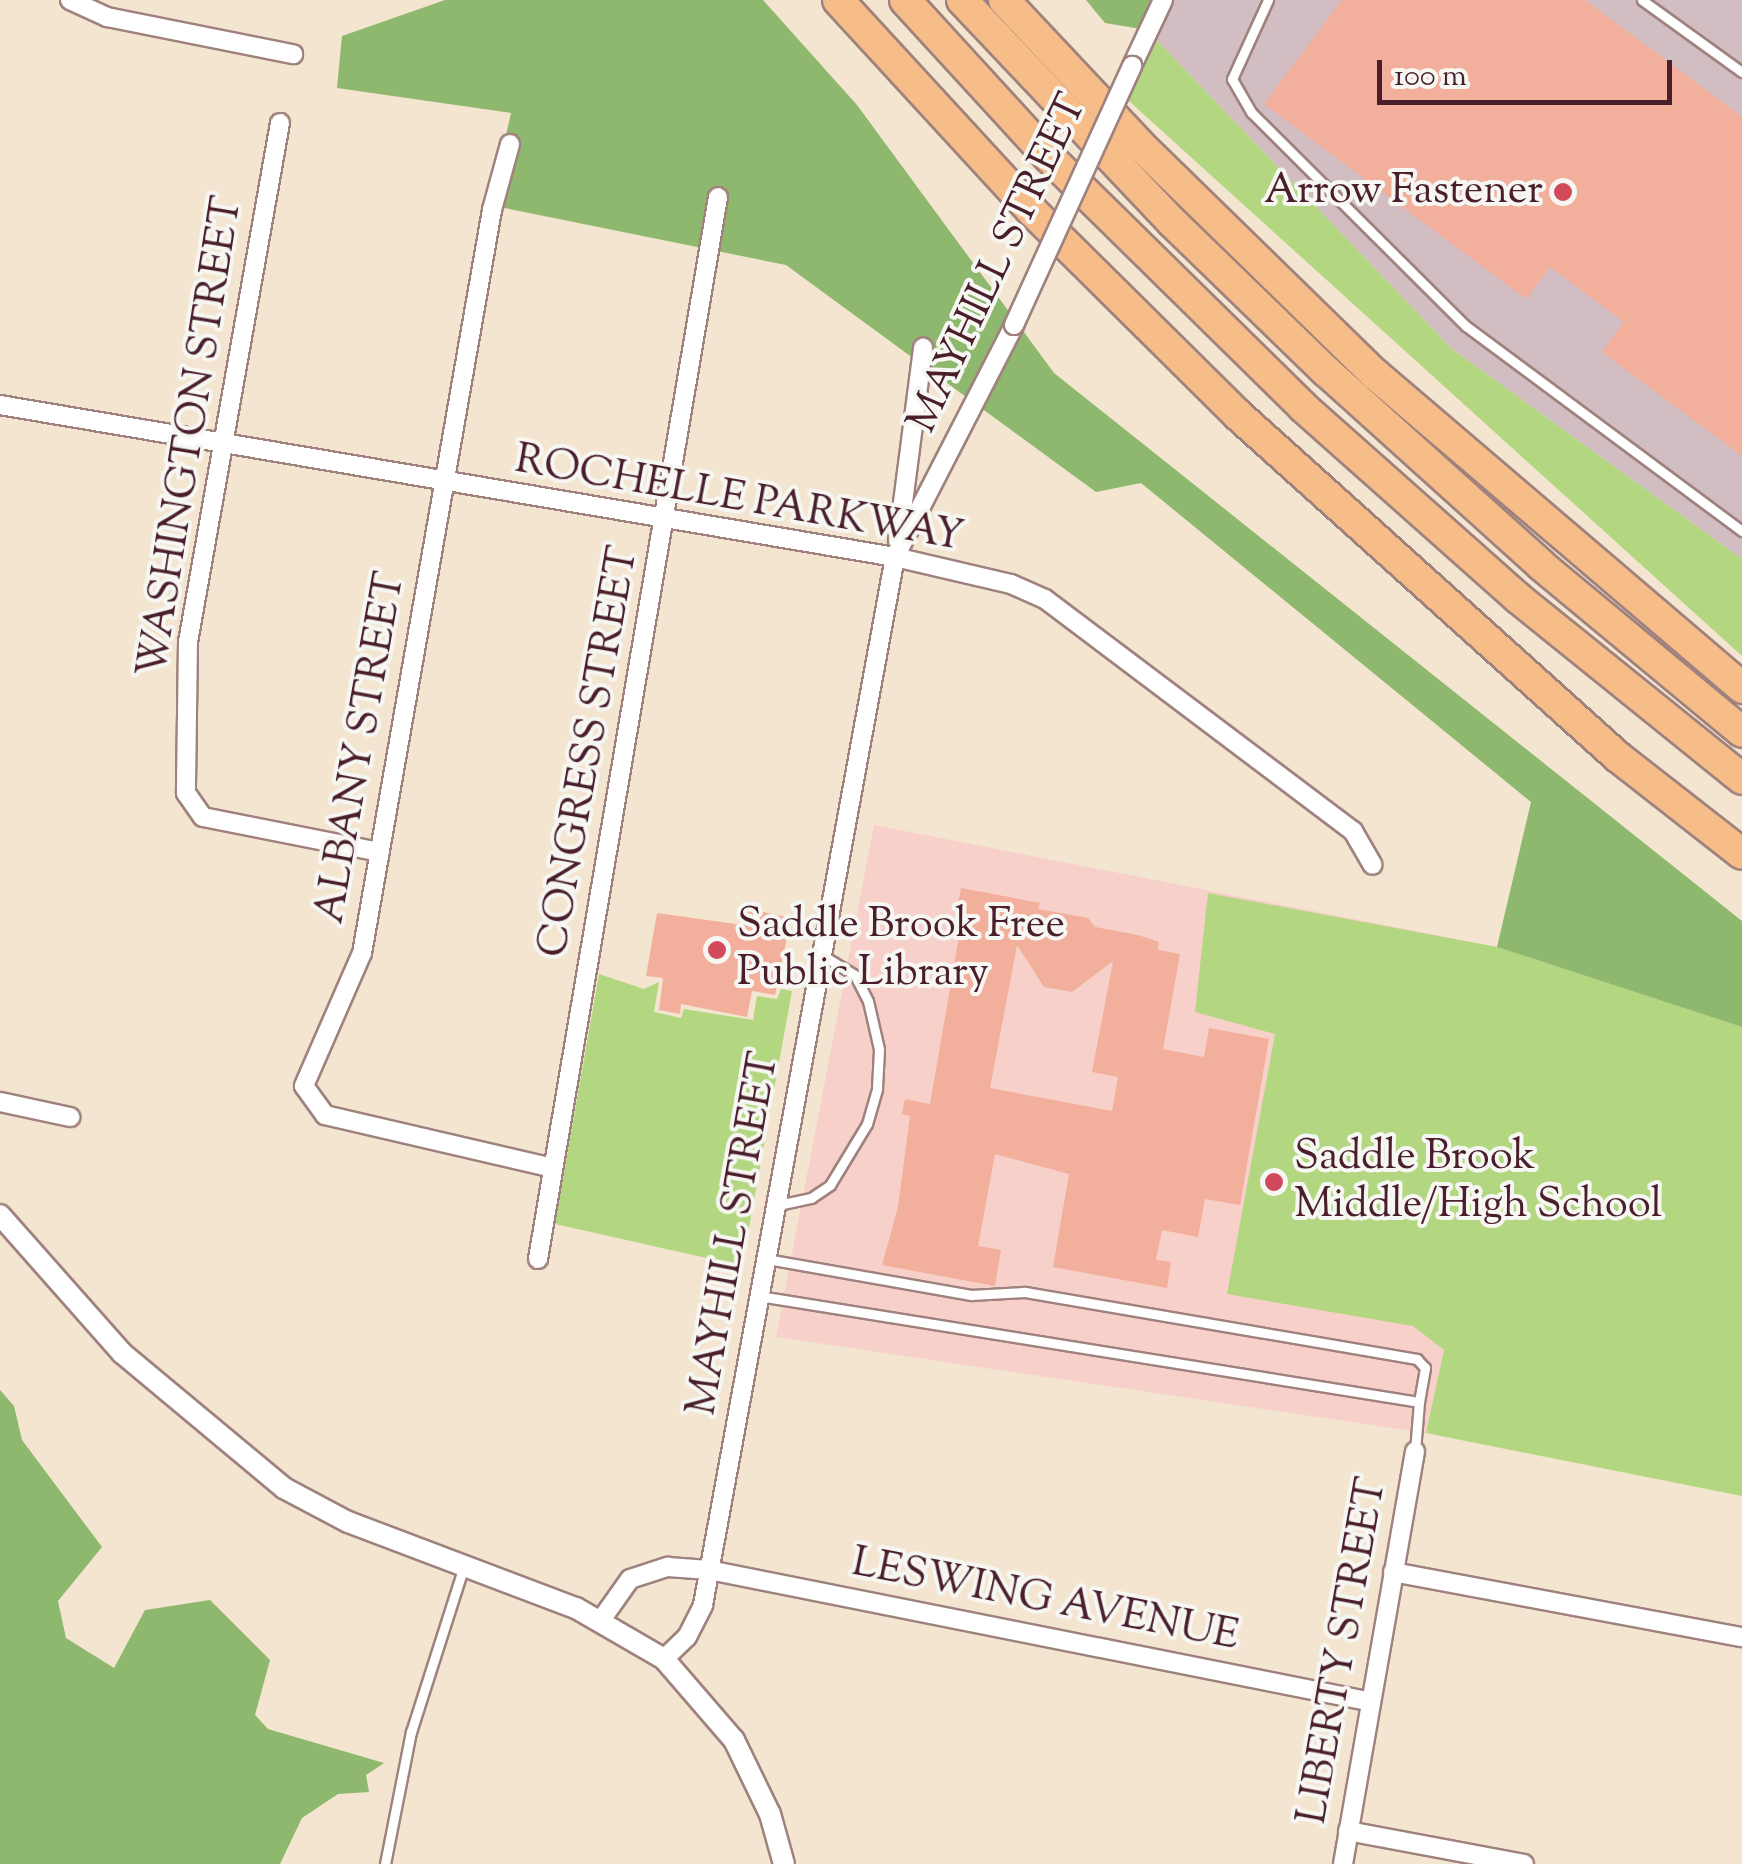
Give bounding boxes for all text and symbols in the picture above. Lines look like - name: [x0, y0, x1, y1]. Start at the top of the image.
- scale bar: [1382, 40, 1677, 102]
- text: 100 m: [1394, 56, 1467, 99]
- street label: MAYHILL STREET: [898, 87, 1100, 441]
- place label: Arrow Fastener: [1264, 167, 1543, 217]
- marker: Arrow Fastener: [1552, 181, 1574, 203]
- street label: WASHINGTON STREET: [129, 193, 255, 681]
- street label: ROCHELLE PARKWAY: [511, 436, 967, 564]
- street label: CONGRESS STREET: [529, 543, 651, 961]
- street label: ALBANY STREET: [306, 568, 418, 928]
- place label: Saddle Brook Free Public Library: [737, 901, 1065, 999]
- marker: Saddle Brook Free Public Library: [706, 939, 728, 961]
- street label: MAYHILL STREET: [678, 1048, 792, 1420]
- place label: Saddle Brook Middle/High School: [1294, 1133, 1662, 1232]
- marker: Saddle Brook Middle/High School: [1263, 1171, 1285, 1193]
- street label: LIBERTY STREET: [1289, 1474, 1399, 1828]
- street label: LESWING AVENUE: [847, 1539, 1243, 1663]

